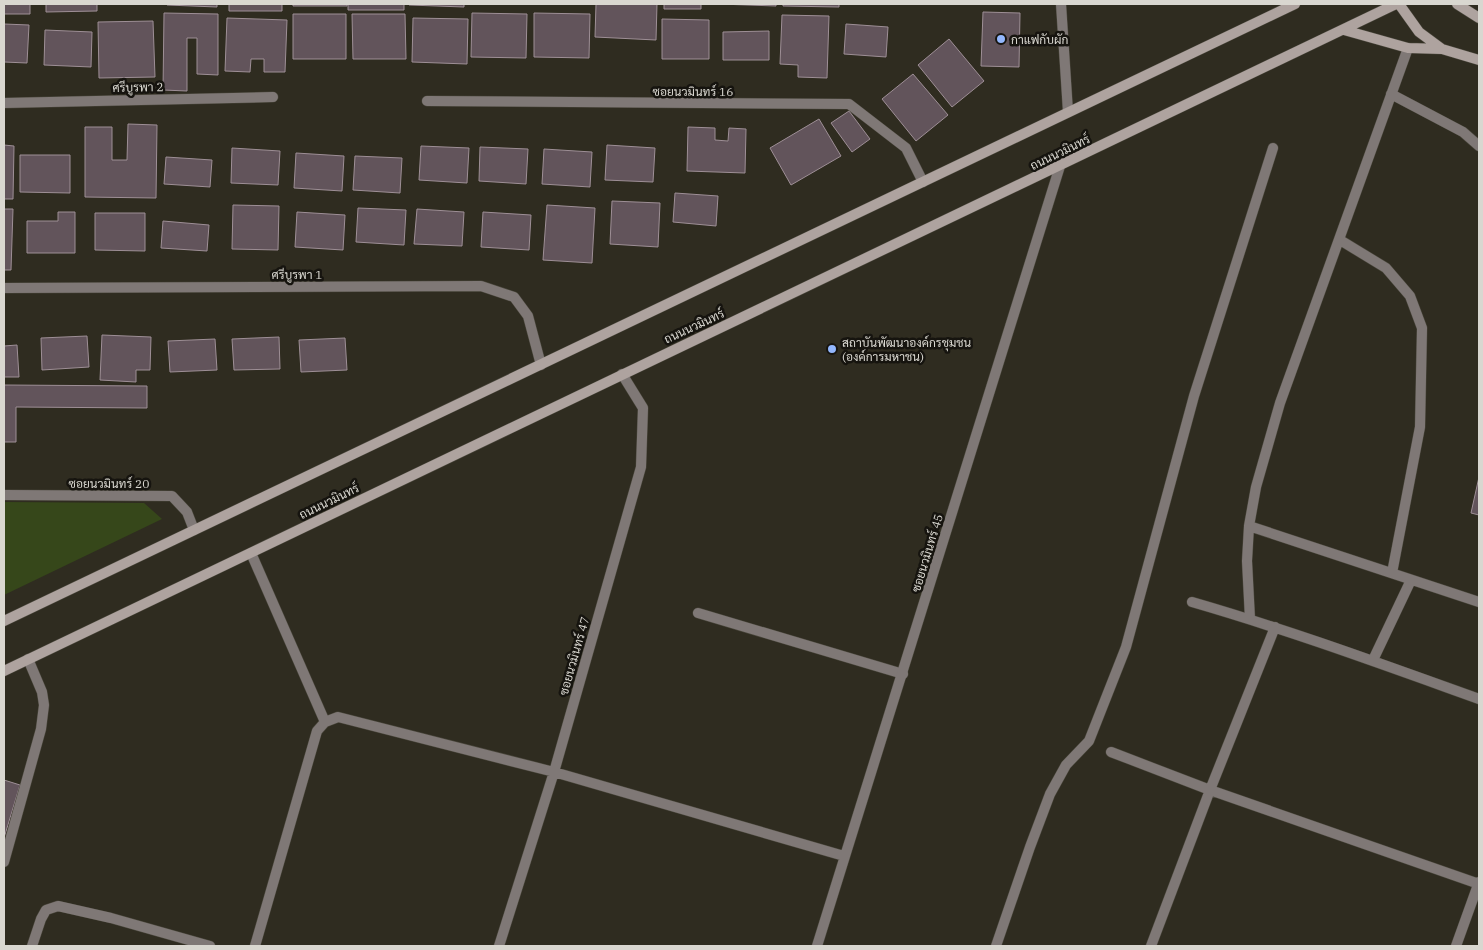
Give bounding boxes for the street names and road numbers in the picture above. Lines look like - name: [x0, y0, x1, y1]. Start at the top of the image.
- street label: ศรีบูรพา 2: [112, 79, 164, 96]
- street label: ซอยนวมินทร์ 16: [653, 84, 733, 99]
- street label: ถนนนวมินทร์: [1028, 131, 1093, 173]
- street label: ศรีบูรพา 1: [271, 267, 323, 283]
- street label: ถนนนวมินทร์: [661, 305, 727, 346]
- street label: ซอยนวมินทร์ 20: [69, 476, 149, 491]
- street label: ถนนนวมินทร์: [297, 480, 362, 522]
- street label: ซอยนวมินทร์ 45: [908, 512, 946, 594]
- street label: ซอยนวมินทร์ 47: [556, 615, 592, 697]

